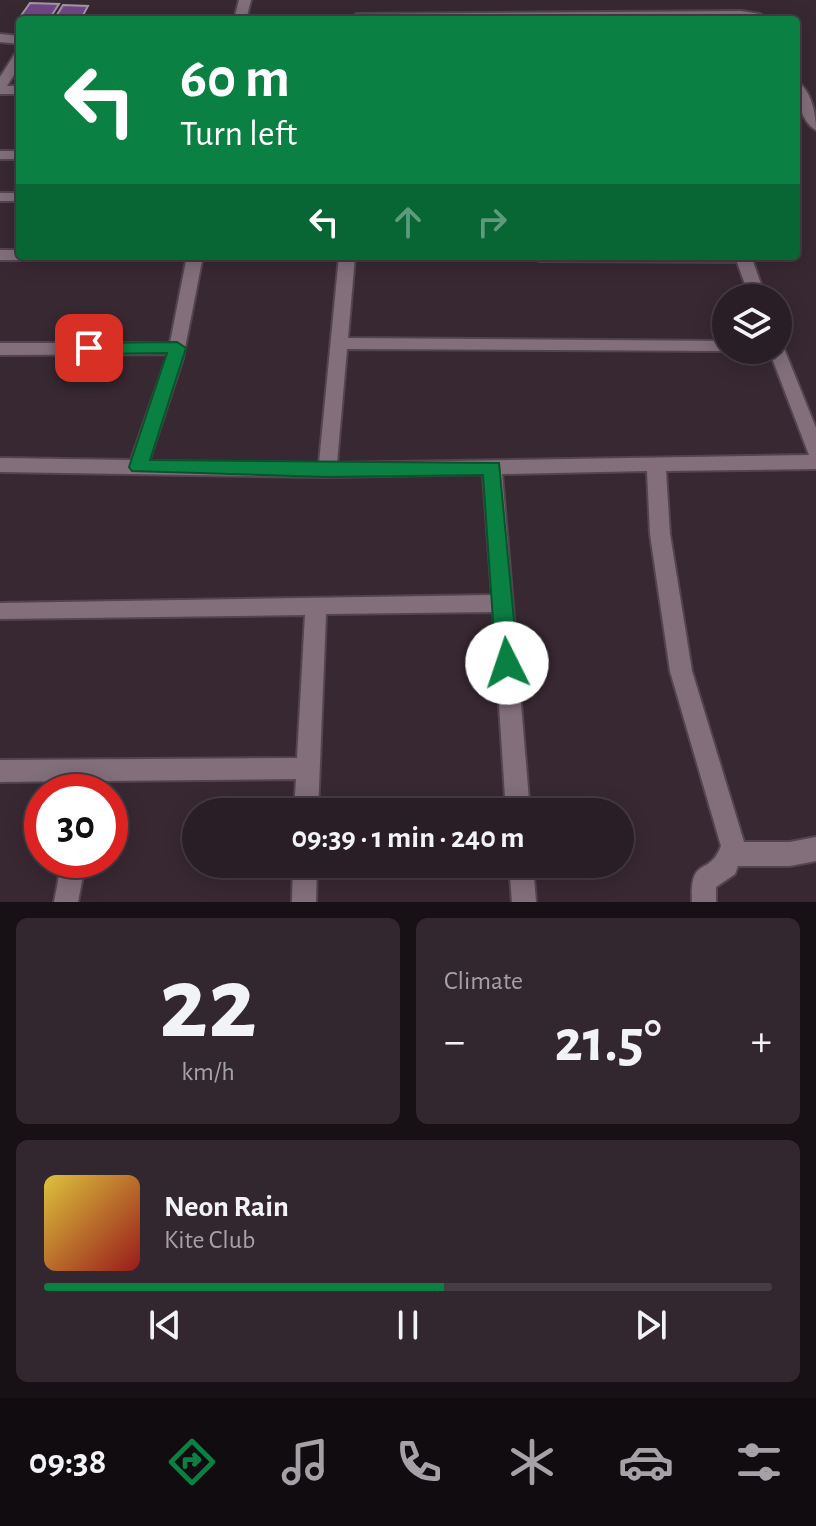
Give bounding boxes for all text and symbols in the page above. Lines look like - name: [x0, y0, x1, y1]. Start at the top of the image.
- icon: left: [48, 48, 152, 152]
- text: 60 m: [180, 51, 290, 107]
- text: Turn left: [180, 116, 297, 152]
- icon: left: [302, 200, 346, 244]
- icon: ahead: [386, 200, 430, 244]
- icon: right: [470, 200, 514, 244]
- map controls: [712, 284, 792, 364]
- button: layers: [712, 284, 792, 364]
- pin: [55, 314, 123, 382]
- icon: arrive: [67, 326, 111, 370]
- position arrow: [465, 621, 549, 705]
- speed limit sign: 30: [24, 774, 128, 878]
- text: 09:39 · 1 min · 240 m: [291, 823, 525, 853]
- text: 22: [159, 953, 257, 1057]
- text: Climate: [444, 968, 523, 994]
- text: 21.5°: [554, 1012, 662, 1072]
- text: −: [444, 1020, 465, 1064]
- text: +: [751, 1020, 772, 1064]
- text: km/h: [181, 1059, 235, 1085]
- text: Neon Rain: [164, 1192, 289, 1222]
- text: Kite Club: [164, 1227, 255, 1253]
- icon: previous: [143, 1303, 187, 1347]
- icon: pause: [386, 1303, 430, 1347]
- icon: next: [629, 1303, 673, 1347]
- icon: directions: [164, 1434, 220, 1490]
- icon: music: [277, 1434, 333, 1490]
- icon: phone: [391, 1434, 447, 1490]
- icon: climate: [504, 1434, 560, 1490]
- icon: car: [618, 1434, 674, 1490]
- icon: filters: [731, 1434, 787, 1490]
- text: 09:38: [29, 1444, 106, 1480]

